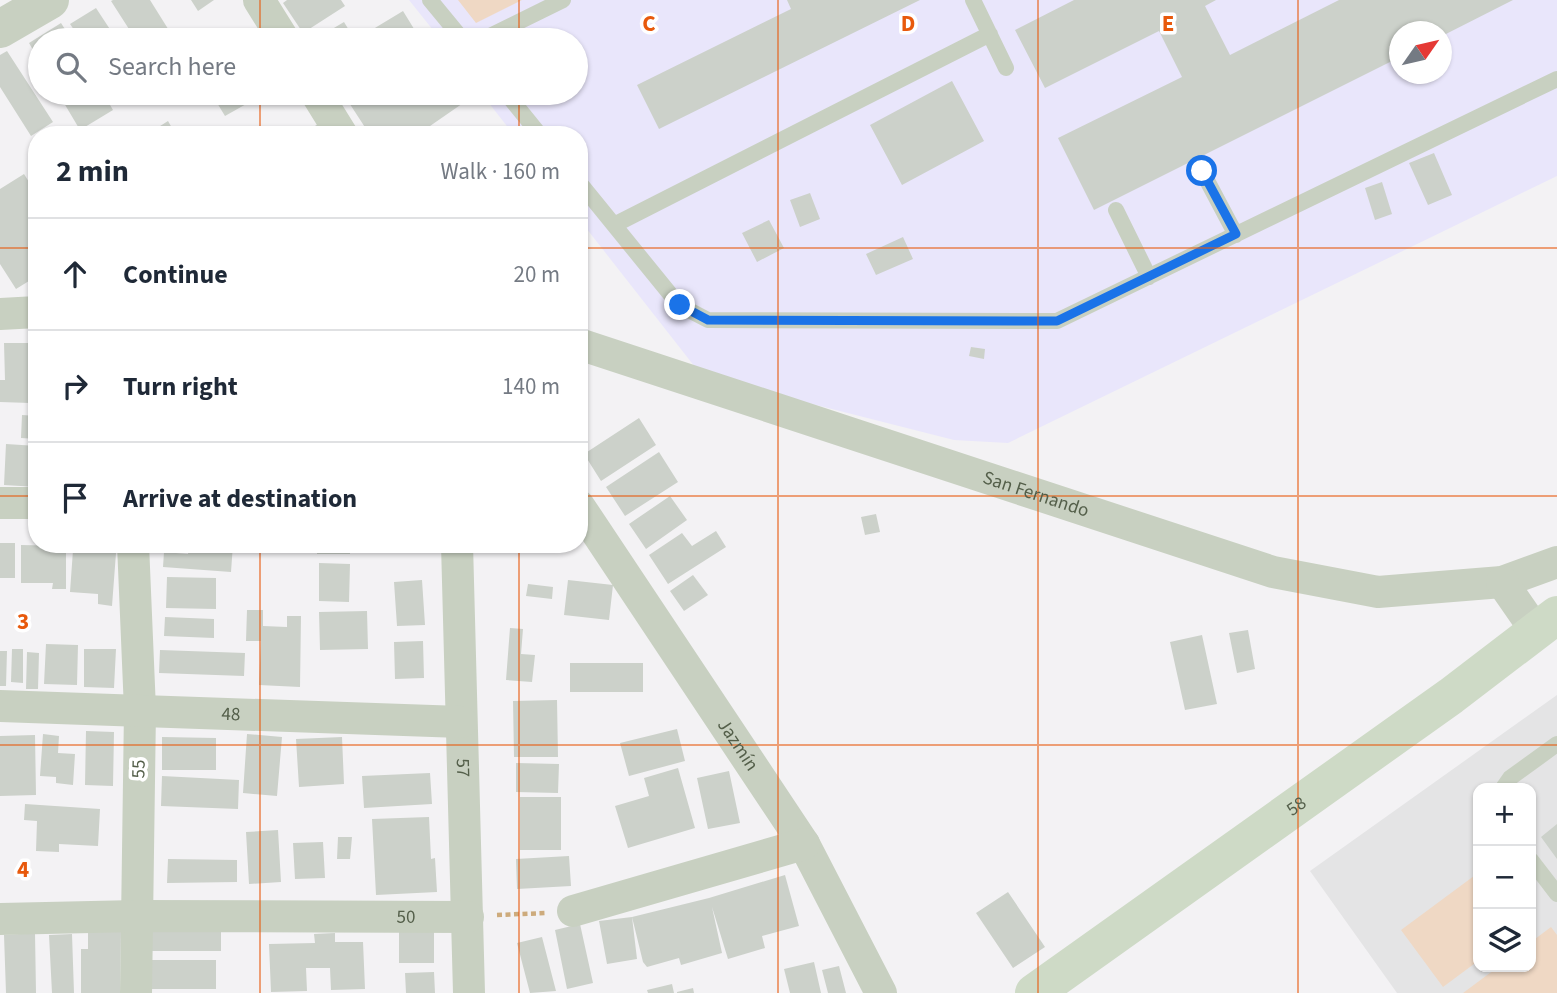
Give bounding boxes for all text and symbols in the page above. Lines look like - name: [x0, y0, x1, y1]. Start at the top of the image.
- text: C: [642, 7, 656, 40]
- text: D: [901, 7, 915, 40]
- text: E: [1162, 7, 1174, 40]
- north arrow: [1389, 21, 1452, 84]
- search box: [28, 28, 588, 105]
- icon: search: [52, 48, 90, 86]
- text: Search here: [108, 48, 236, 85]
- text: 2 min: [56, 150, 129, 193]
- text: Walk · 160 m: [441, 155, 560, 188]
- route start: [1186, 155, 1217, 186]
- icon: ahead: [56, 255, 94, 293]
- text: Continue: [123, 256, 228, 293]
- text: 20 m: [513, 258, 560, 291]
- route end: [664, 289, 695, 320]
- icon: right: [56, 367, 94, 405]
- text: Turn right: [123, 368, 238, 405]
- text: 140 m: [502, 370, 560, 403]
- street label: San Fernando: [979, 464, 1093, 524]
- icon: arrive: [56, 479, 94, 517]
- text: Arrive at destination: [123, 480, 357, 517]
- text: 3: [17, 605, 29, 638]
- street label: 48: [221, 700, 241, 728]
- street label: Jazmín: [711, 713, 765, 776]
- street label: 57: [449, 758, 477, 778]
- street label: 55: [125, 759, 153, 779]
- map controls: [1473, 783, 1536, 972]
- button: +: [1473, 783, 1536, 846]
- street label: 58: [1281, 790, 1312, 823]
- button: −: [1473, 846, 1536, 909]
- text: 4: [17, 853, 29, 886]
- street label: 50: [396, 903, 415, 930]
- button: layers: [1473, 909, 1536, 972]

